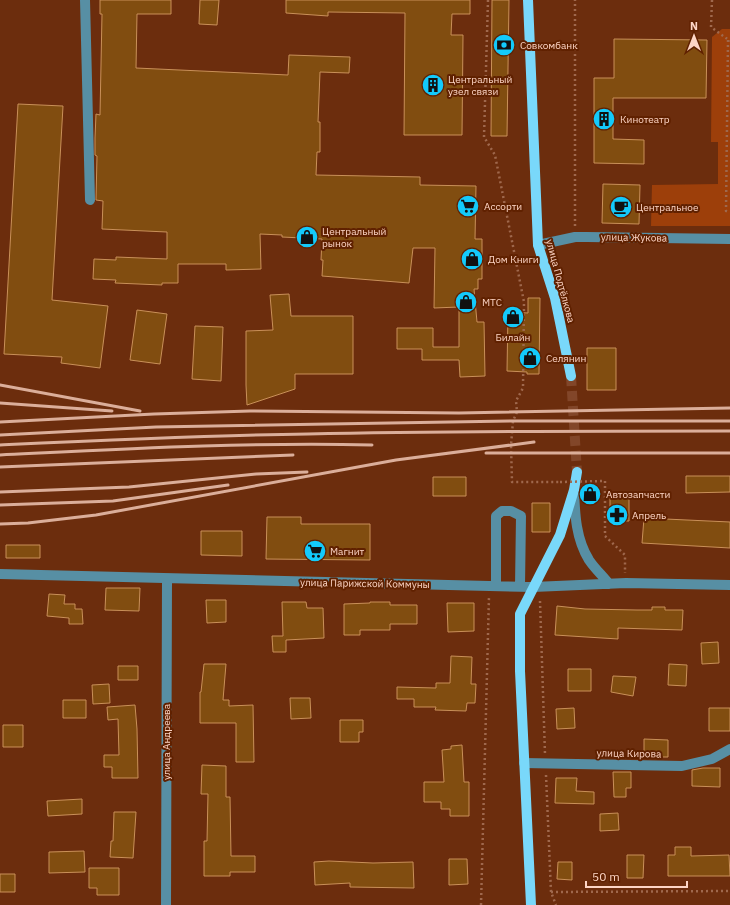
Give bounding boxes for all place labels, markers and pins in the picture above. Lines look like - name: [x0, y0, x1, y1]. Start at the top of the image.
- bank icon: Совкомбанк: [491, 32, 517, 58]
- place label: Совкомбанк: [520, 39, 578, 52]
- building icon: Центральный узел связи: [420, 72, 446, 98]
- place label: Центральный узел связи: [448, 73, 513, 98]
- building icon: Кинотеатр: [591, 106, 617, 132]
- place label: Кинотеатр: [620, 113, 670, 126]
- supermarket icon: Ассорти: [455, 193, 481, 219]
- cafe icon: Центральное: [608, 194, 634, 220]
- place label: Ассорти: [484, 200, 522, 213]
- place label: Центральное: [636, 201, 699, 214]
- shop icon: Центральный рынок: [294, 224, 320, 250]
- place label: Центральный рынок: [322, 225, 387, 250]
- shop icon: Дом Книги: [459, 246, 485, 272]
- place label: Дом Книги: [488, 253, 539, 266]
- shop icon: МТС: [453, 289, 479, 315]
- place label: МТС: [482, 296, 502, 309]
- shop icon: Билайн: [500, 304, 526, 330]
- place label: Билайн: [496, 331, 531, 344]
- shop icon: Селянин: [517, 345, 543, 371]
- place label: Селянин: [546, 352, 586, 365]
- shop icon: Автозапчасти: [577, 481, 603, 507]
- place label: Автозапчасти: [606, 488, 671, 501]
- pharmacy icon: Апрель: [604, 502, 630, 528]
- place label: Апрель: [632, 509, 666, 522]
- supermarket icon: Магнит: [302, 538, 328, 564]
- place label: Магнит: [330, 545, 365, 558]

